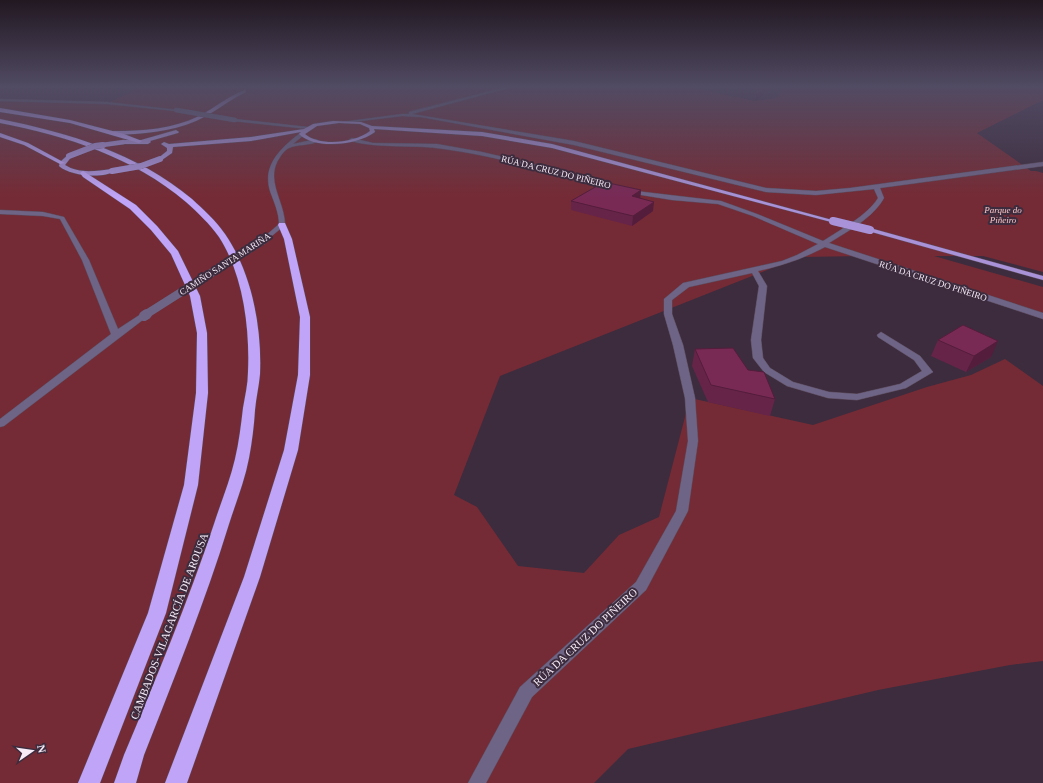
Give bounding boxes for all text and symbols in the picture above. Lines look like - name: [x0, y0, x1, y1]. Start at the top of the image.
- street label: RÚA DA CRUZ DO PIÑEIRO: [500, 154, 612, 191]
- park label: Parque do Piñeiro: [983, 205, 1022, 225]
- street label: CAMIÑO SANTA MARIÑA: [178, 231, 273, 297]
- street label: RÚA DA CRUZ DO PIÑEIRO: [878, 259, 989, 303]
- street label: CAMBADOS-VILAGARCÍA DE AROUSA: [128, 531, 210, 721]
- street label: RÚA DA CRUZ DO PIÑEIRO: [531, 586, 639, 688]
- north arrow: [12, 731, 52, 771]
- text: N: [35, 744, 48, 754]

